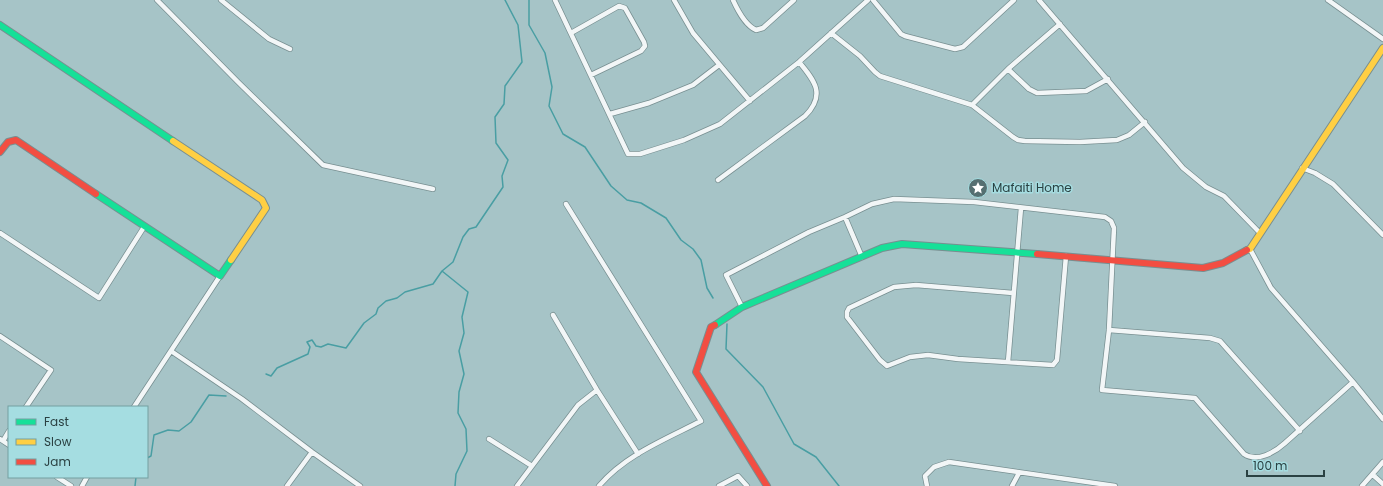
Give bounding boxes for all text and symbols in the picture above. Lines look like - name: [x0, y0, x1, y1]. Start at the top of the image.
- place icon: Mafaiti Home: [967, 177, 989, 199]
- place label: Mafaiti Home: [992, 179, 1072, 196]
- legend: [8, 406, 148, 478]
- text: Fast: [44, 413, 69, 430]
- text: Slow: [44, 433, 72, 450]
- scale bar: [1247, 452, 1324, 478]
- text: Jam: [44, 453, 71, 470]
- text: 100 m: [1253, 457, 1287, 474]

